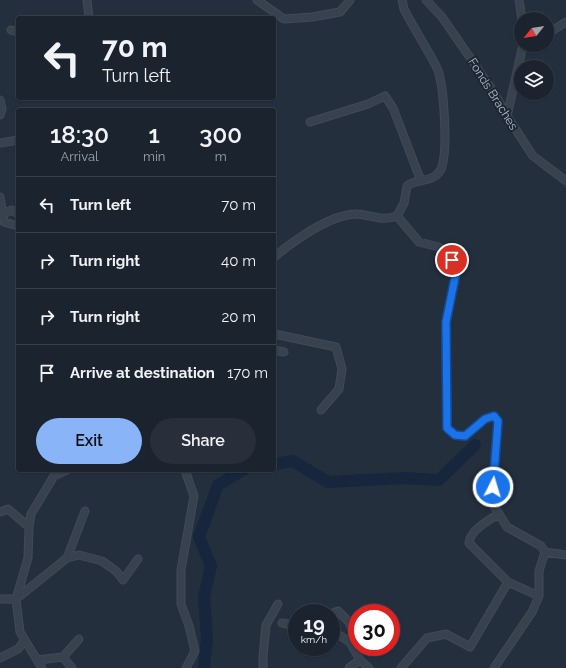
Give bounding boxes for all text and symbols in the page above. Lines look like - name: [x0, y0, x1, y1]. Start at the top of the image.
- north arrow: [514, 12, 554, 52]
- map controls: [514, 12, 554, 100]
- text: 70 m: [102, 31, 168, 64]
- icon: left: [36, 32, 88, 84]
- street label: Fonds Braches: [465, 55, 521, 133]
- button: layers: [514, 60, 554, 100]
- text: Turn left: [102, 65, 171, 86]
- text: 18:30: [50, 120, 109, 149]
- text: 1: [149, 120, 160, 149]
- text: 300: [199, 120, 242, 149]
- text: Arrival: [60, 149, 99, 164]
- text: min: [143, 149, 165, 164]
- text: m: [215, 149, 227, 164]
- icon: left: [36, 194, 58, 216]
- text: Turn left: [70, 196, 131, 214]
- text: 70 m: [221, 196, 256, 214]
- pin: [435, 243, 469, 277]
- icon: arrive: [441, 249, 463, 271]
- icon: right: [36, 250, 58, 272]
- text: Turn right: [70, 252, 140, 270]
- text: 40 m: [221, 252, 256, 270]
- icon: right: [36, 306, 58, 328]
- text: Turn right: [70, 308, 140, 326]
- text: 20 m: [221, 308, 256, 326]
- icon: arrive: [36, 362, 58, 384]
- text: Arrive at destination: [70, 364, 215, 382]
- text: 170 m: [227, 364, 268, 382]
- button: Exit: [36, 418, 142, 464]
- button: Share: [150, 418, 256, 464]
- position arrow: [472, 466, 514, 508]
- speed limit sign: 30: [348, 604, 400, 656]
- text: 19: [303, 613, 325, 637]
- text: km/h: [301, 634, 327, 645]

